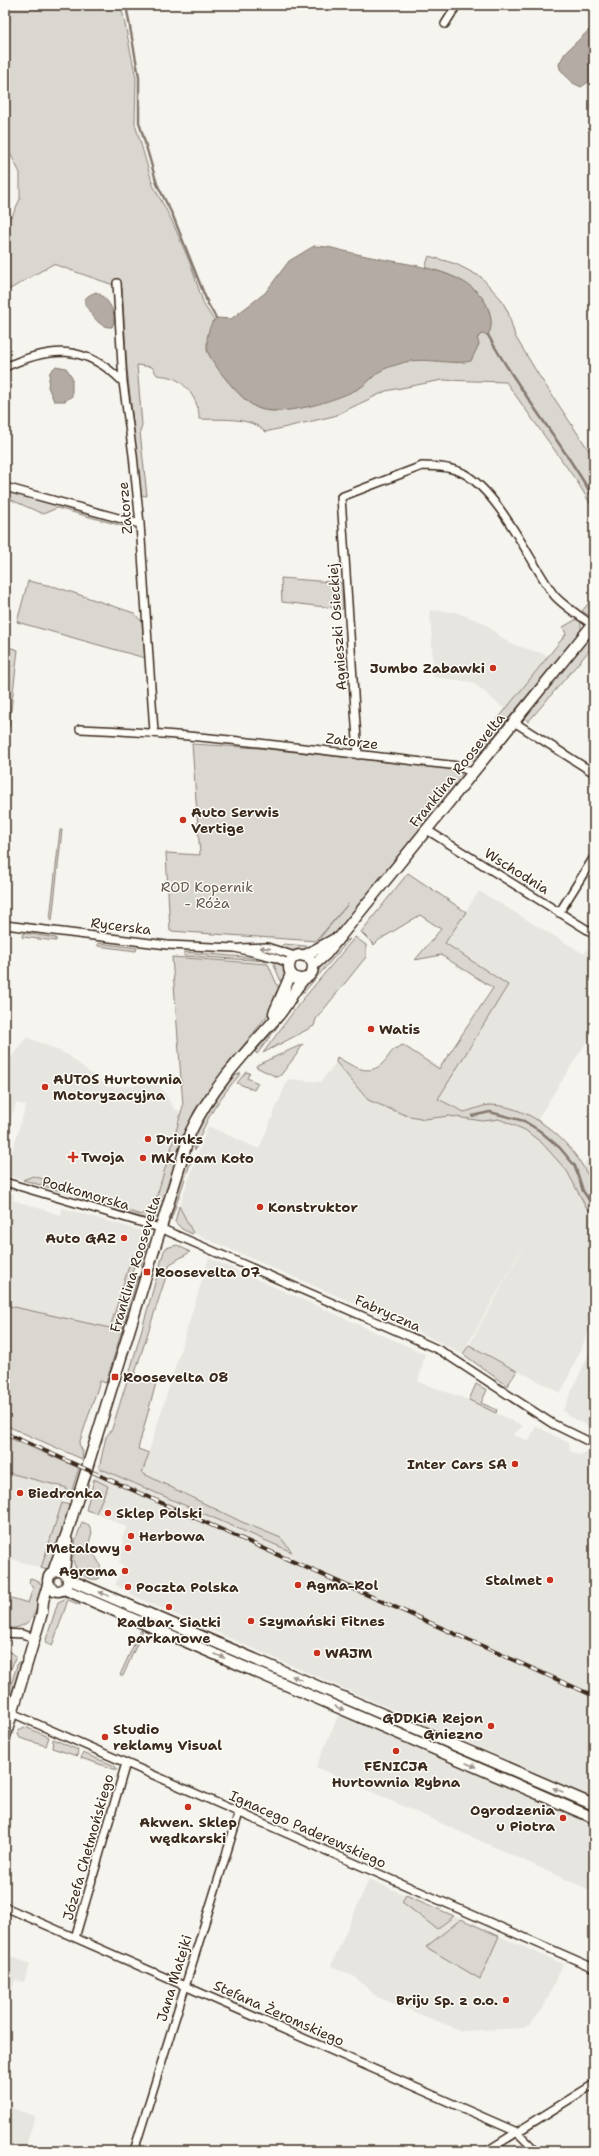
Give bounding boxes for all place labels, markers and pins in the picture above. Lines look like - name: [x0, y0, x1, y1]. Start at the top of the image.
- place label: Jumbo Zabawki: [370, 659, 485, 677]
- marker: Jumbo Zabawki: [488, 663, 498, 673]
- place label: Auto Serwis Vertige: [191, 803, 279, 837]
- marker: Auto Serwis Vertige: [178, 815, 188, 825]
- place label: Watis: [379, 1020, 420, 1038]
- marker: Watis: [366, 1024, 376, 1034]
- place label: AUTOS Hurtownia Motoryzacyjna: [53, 1070, 182, 1104]
- marker: AUTOS Hurtownia Motoryzacyjna: [40, 1082, 50, 1092]
- place label: Drinks: [156, 1130, 203, 1148]
- marker: Drinks: [143, 1134, 153, 1144]
- place label: Twoja: [81, 1148, 125, 1166]
- place label: MK foam Koło: [151, 1149, 254, 1167]
- marker: Twoja: [68, 1152, 78, 1162]
- marker: MK foam Koło: [138, 1153, 148, 1163]
- place label: Konstruktor: [268, 1198, 358, 1216]
- marker: Konstruktor: [255, 1202, 265, 1212]
- place label: Auto GAZ: [45, 1229, 116, 1247]
- marker: Auto GAZ: [119, 1233, 129, 1243]
- place label: Roosevelta 07: [155, 1263, 260, 1281]
- marker: Roosevelta 07: [142, 1267, 152, 1277]
- place label: Roosevelta 08: [123, 1368, 229, 1386]
- marker: Roosevelta 08: [110, 1372, 120, 1382]
- place label: Inter Cars SA: [407, 1455, 507, 1473]
- marker: Inter Cars SA: [510, 1459, 520, 1469]
- place label: Biedronka: [28, 1484, 103, 1502]
- marker: Biedronka: [15, 1488, 25, 1498]
- place label: Sklep Polski: [116, 1504, 202, 1522]
- marker: Sklep Polski: [103, 1508, 113, 1518]
- place label: Herbowa: [139, 1527, 205, 1545]
- marker: Herbowa: [126, 1531, 136, 1541]
- place label: Metalowy: [46, 1539, 120, 1557]
- marker: Metalowy: [123, 1543, 133, 1553]
- place label: Agroma: [59, 1562, 117, 1580]
- marker: Agroma: [120, 1566, 130, 1576]
- place label: Stalmet: [485, 1571, 542, 1589]
- marker: Stalmet: [545, 1575, 555, 1585]
- place label: Agma-Rol: [306, 1576, 378, 1594]
- place label: Poczta Polska: [136, 1578, 239, 1596]
- marker: Agma-Rol: [293, 1580, 303, 1590]
- marker: Poczta Polska: [123, 1582, 133, 1592]
- marker: Radbar. Siatki parkanowe: [164, 1602, 174, 1612]
- place label: Szymański Fitnes: [259, 1612, 385, 1630]
- place label: Radbar. Siatki parkanowe: [117, 1613, 221, 1647]
- marker: Szymański Fitnes: [246, 1616, 256, 1626]
- place label: WAJM: [325, 1644, 373, 1662]
- marker: WAJM: [312, 1648, 322, 1658]
- place label: GDDKiA Rejon Gniezno: [382, 1709, 483, 1743]
- place label: Studio reklamy Visual: [113, 1720, 222, 1754]
- marker: GDDKiA Rejon Gniezno: [486, 1721, 496, 1731]
- marker: Studio reklamy Visual: [100, 1732, 110, 1742]
- marker: FENICJA Hurtownia Rybna: [391, 1746, 401, 1756]
- place label: FENICJA Hurtownia Rybna: [332, 1757, 461, 1791]
- place label: Ogrodzenia u Piotra: [470, 1801, 555, 1835]
- marker: Akwen. Sklep wędkarski: [183, 1802, 193, 1812]
- place label: Akwen. Sklep wędkarski: [139, 1813, 237, 1847]
- marker: Ogrodzenia u Piotra: [558, 1813, 568, 1823]
- place label: Briju Sp. z o.o.: [396, 1991, 498, 2009]
- marker: Briju Sp. z o.o.: [501, 1995, 511, 2005]

